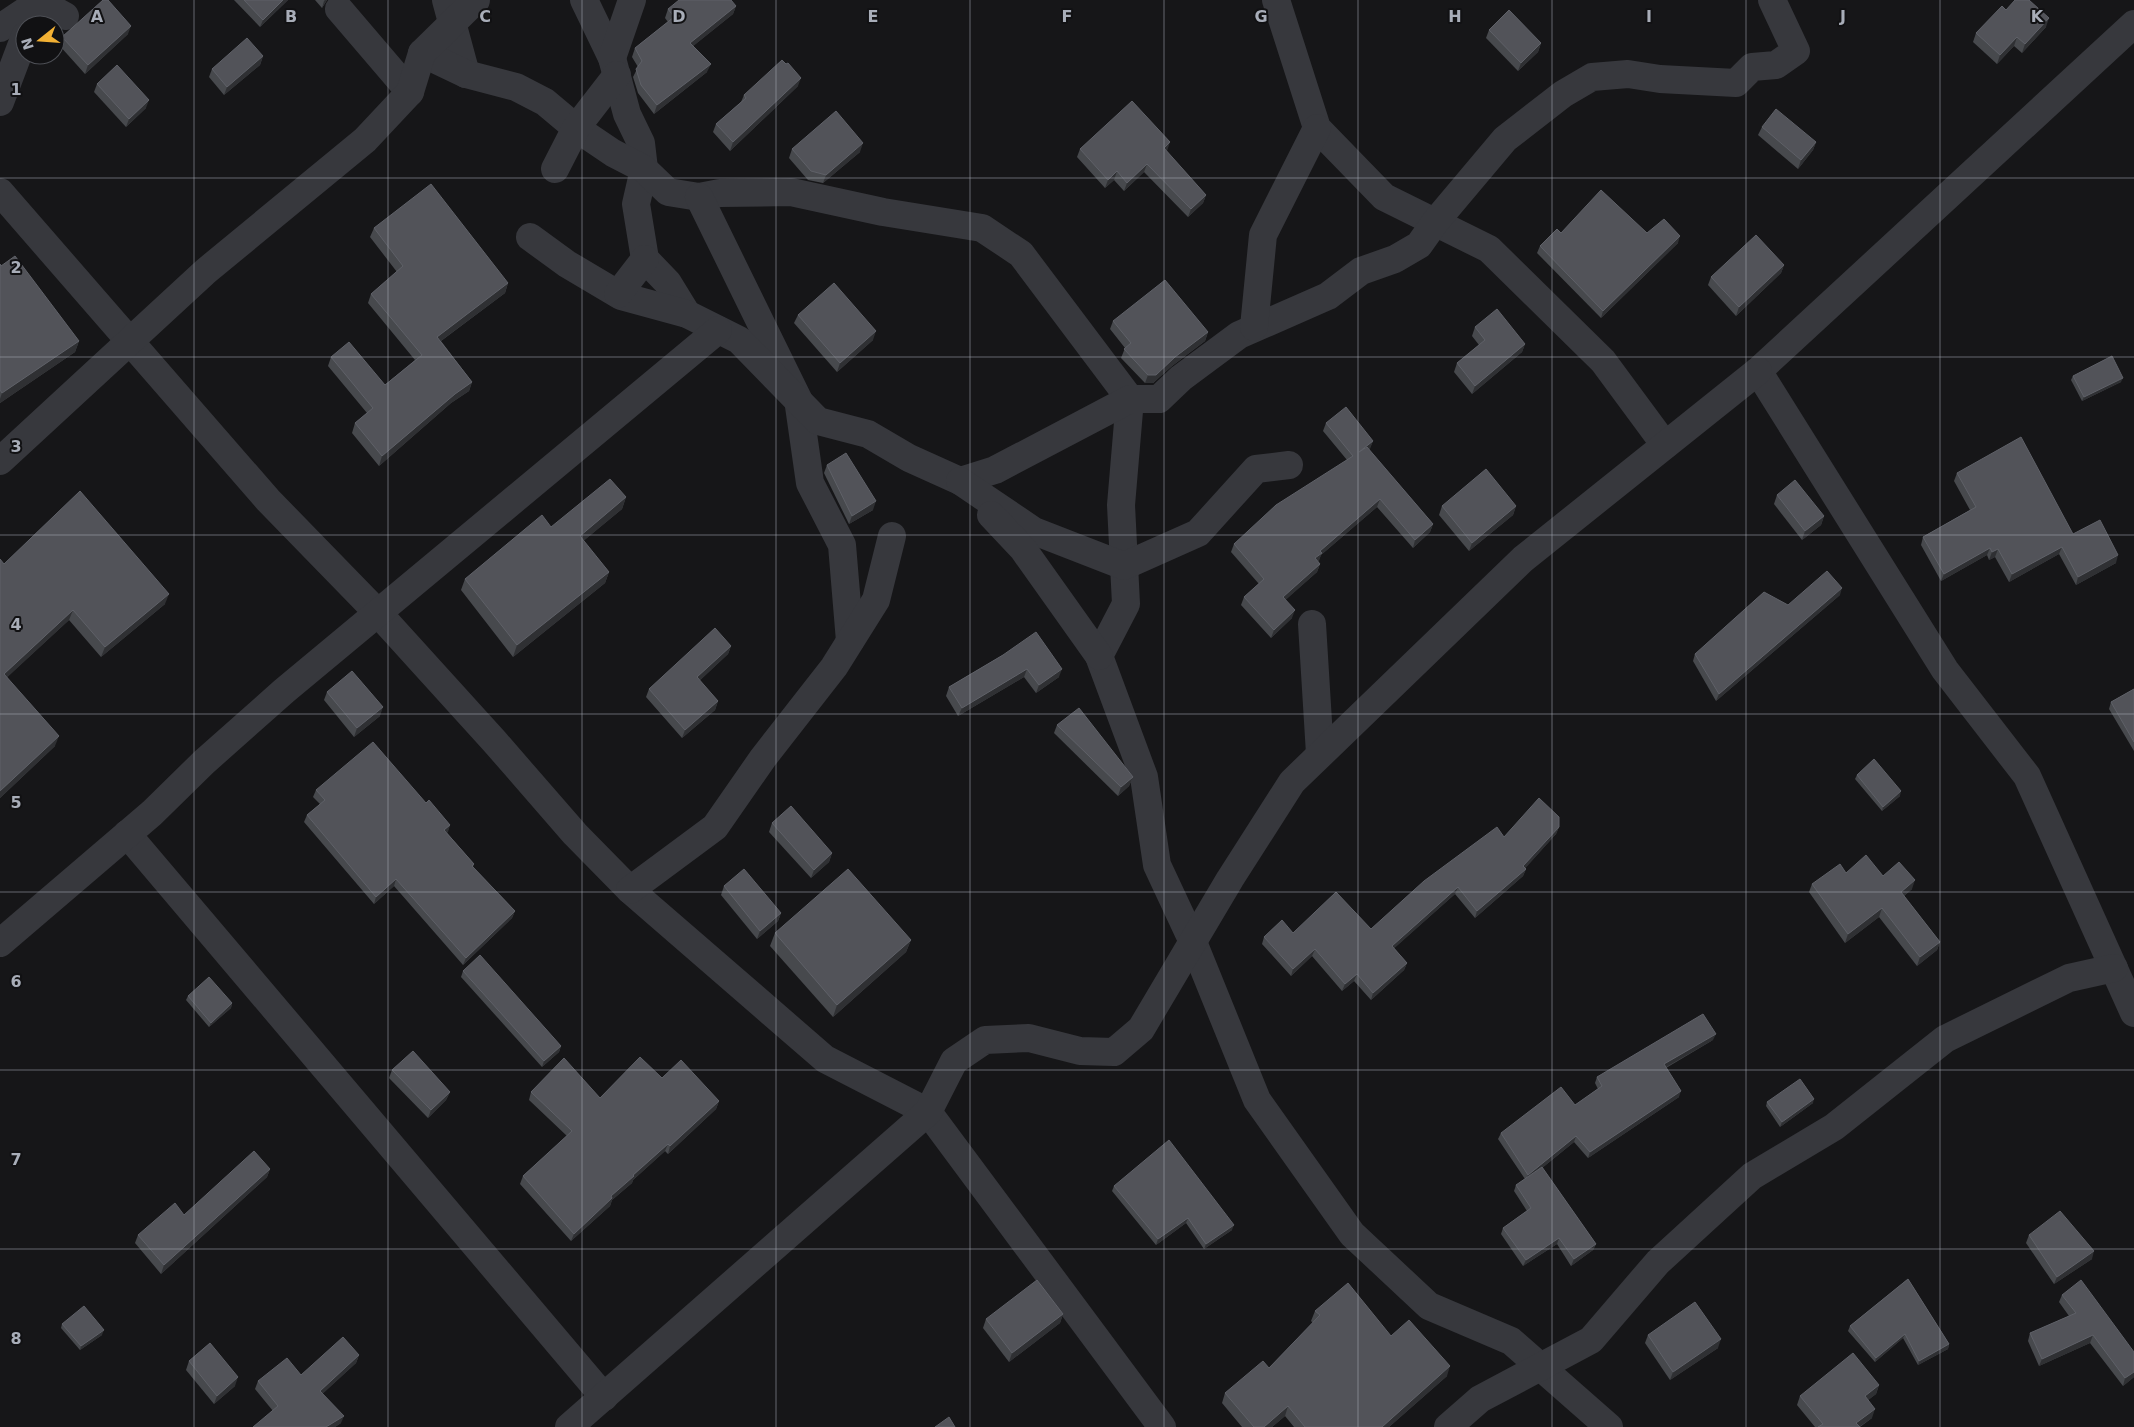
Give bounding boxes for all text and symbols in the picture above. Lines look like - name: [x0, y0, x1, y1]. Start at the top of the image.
- text: A: [91, 7, 104, 26]
- text: B: [285, 7, 297, 26]
- text: C: [479, 7, 491, 26]
- text: D: [672, 7, 686, 26]
- text: E: [868, 7, 878, 26]
- text: F: [1062, 7, 1072, 26]
- text: G: [1254, 7, 1268, 26]
- text: H: [1448, 7, 1462, 26]
- text: I: [1646, 7, 1652, 26]
- text: J: [1839, 7, 1846, 26]
- text: K: [2031, 7, 2044, 26]
- north arrow: [15, 15, 65, 65]
- text: N: [18, 36, 37, 52]
- text: 1: [10, 80, 22, 99]
- text: 2: [10, 258, 22, 277]
- text: 3: [10, 437, 22, 456]
- text: 4: [10, 615, 22, 634]
- text: 5: [10, 793, 22, 812]
- text: 6: [10, 972, 22, 991]
- text: 7: [10, 1150, 22, 1169]
- text: 8: [10, 1329, 22, 1348]

